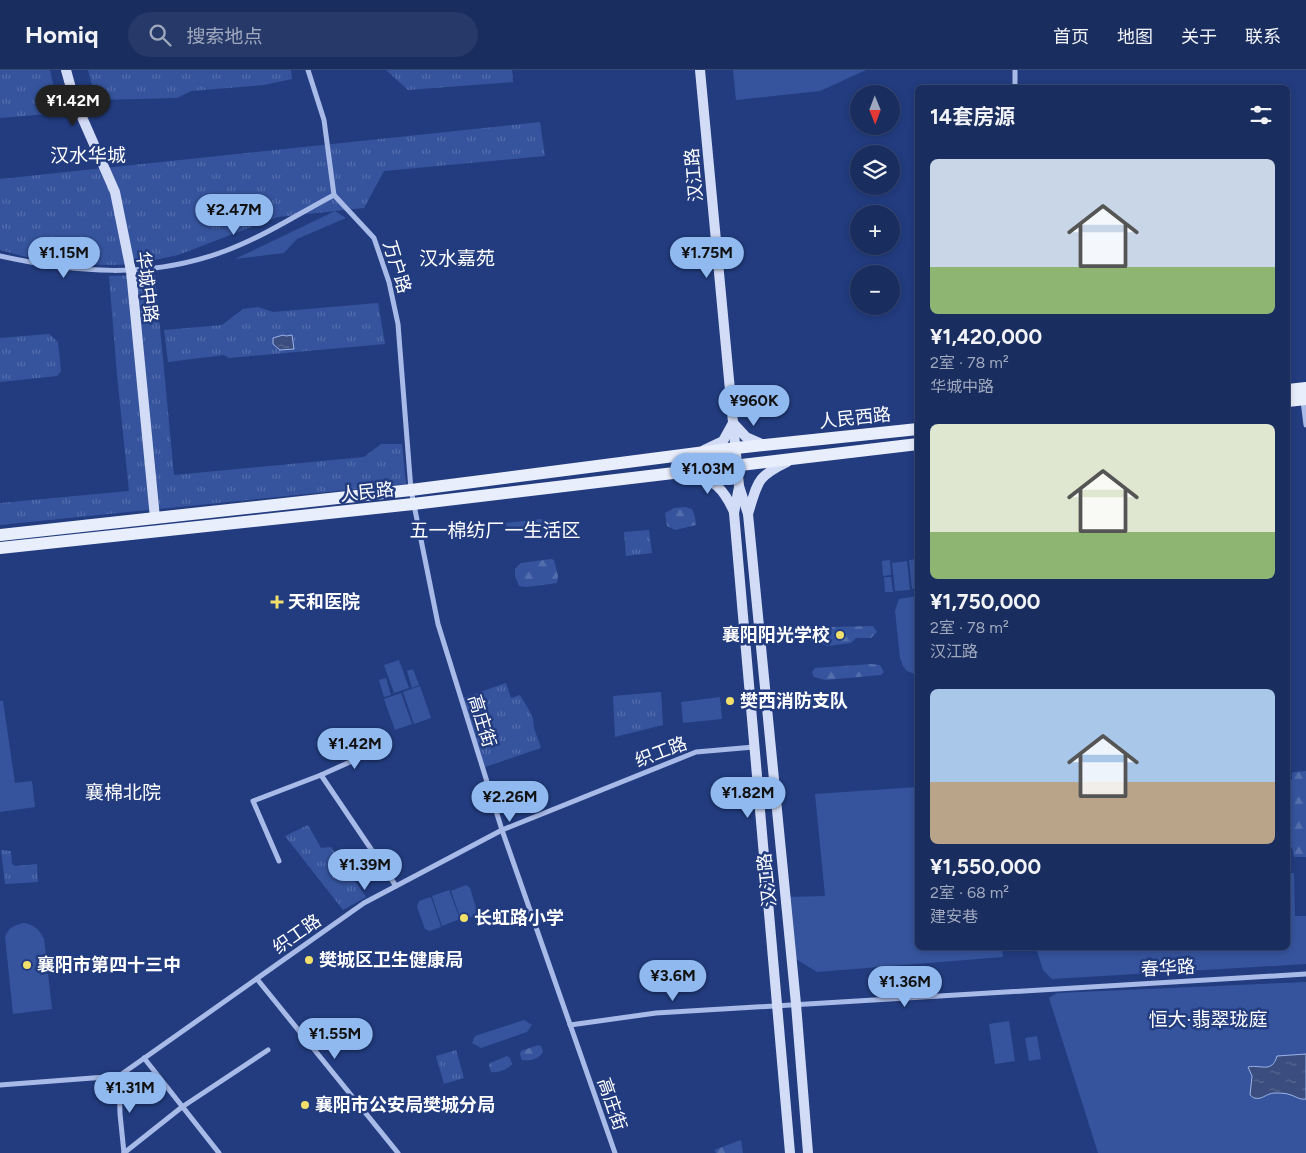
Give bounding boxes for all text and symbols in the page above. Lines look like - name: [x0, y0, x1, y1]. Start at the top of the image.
- search box: [128, 12, 478, 57]
- text: Homiq: [25, 20, 98, 49]
- icon: search: [146, 21, 174, 49]
- text: 搜索地点: [186, 25, 262, 48]
- text: 首页: [1053, 26, 1089, 48]
- text: 地图: [1117, 26, 1153, 48]
- text: 关于: [1181, 26, 1217, 48]
- text: 联系: [1245, 26, 1281, 48]
- pin: ¥1.42M: [32, 85, 114, 127]
- north arrow: [850, 85, 900, 135]
- map controls: [850, 85, 900, 315]
- text: ¥1.42M: [46, 91, 100, 110]
- icon: filters: [1247, 101, 1275, 129]
- text: 14套房源: [930, 104, 1015, 129]
- district label: 汉水华城: [50, 144, 126, 167]
- button: layers: [850, 145, 900, 195]
- street label: 汉江路: [681, 147, 707, 203]
- icon: home: [1058, 191, 1148, 281]
- pin: ¥2.47M: [193, 194, 275, 236]
- text: ¥2.47M: [206, 200, 262, 219]
- button: +: [850, 205, 900, 255]
- pin: ¥1.15M: [23, 236, 105, 279]
- pin: ¥1.75M: [666, 236, 748, 279]
- street label: 万户路: [379, 238, 415, 296]
- text: ¥1.15M: [39, 243, 89, 262]
- text: ¥1.75M: [681, 243, 733, 262]
- district label: 汉水嘉苑: [419, 247, 495, 270]
- street label: 华城中路: [132, 250, 162, 324]
- button: −: [850, 265, 900, 315]
- text: ¥1,420,000: [930, 324, 1042, 349]
- text: 2室 · 78 m²: [930, 353, 1009, 372]
- text: 华城中路: [930, 377, 994, 396]
- pin: ¥960K: [719, 384, 789, 427]
- text: ¥960K: [729, 391, 779, 410]
- street label: 人民西路: [818, 403, 892, 433]
- pin: ¥1.03M: [667, 452, 749, 495]
- icon: home: [1058, 456, 1148, 546]
- text: ¥1.03M: [681, 459, 735, 478]
- street label: 人民路: [339, 478, 395, 506]
- district label: 五一棉纺厂一生活区: [409, 519, 581, 542]
- text: ¥1,750,000: [930, 589, 1040, 614]
- place label: 天和医院: [288, 591, 360, 613]
- marker: 天和医院: [270, 595, 284, 609]
- text: 2室 · 78 m²: [930, 618, 1009, 637]
- place label: 襄阳阳光学校: [722, 624, 830, 646]
- marker: 襄阳阳光学校: [834, 629, 846, 641]
- text: 汉江路: [930, 642, 978, 661]
- place label: 樊西消防支队: [740, 690, 848, 712]
- street label: 高庄街: [464, 692, 500, 750]
- marker: 樊西消防支队: [724, 695, 736, 707]
- icon: home: [1058, 721, 1148, 811]
- pin: ¥1.42M: [314, 728, 396, 770]
- street label: 织工路: [632, 732, 690, 772]
- text: ¥1.42M: [328, 734, 382, 753]
- pin: ¥1.82M: [707, 776, 789, 819]
- pin: ¥2.26M: [469, 780, 551, 823]
- district label: 襄棉北院: [85, 781, 161, 804]
- text: ¥1.82M: [721, 783, 775, 802]
- text: ¥2.26M: [482, 787, 538, 806]
- pin: ¥1.39M: [324, 848, 406, 891]
- street label: 汉江路: [753, 852, 781, 908]
- text: ¥1,550,000: [930, 854, 1041, 879]
- text: ¥1.39M: [339, 855, 391, 874]
- text: 2室 · 68 m²: [930, 883, 1009, 902]
- place label: 长虹路小学: [474, 907, 564, 929]
- text: 建安巷: [930, 907, 978, 926]
- street label: 织工路: [269, 910, 325, 958]
- marker: 长虹路小学: [458, 912, 470, 924]
- place label: 樊城区卫生健康局: [319, 949, 463, 971]
- place label: 襄阳市第四十三中: [37, 954, 181, 976]
- marker: 樊城区卫生健康局: [303, 954, 315, 966]
- street label: 春华路: [1140, 956, 1196, 980]
- marker: 襄阳市第四十三中: [21, 959, 33, 971]
- pin: ¥3.6M: [638, 960, 708, 1002]
- text: ¥3.6M: [650, 966, 696, 985]
- pin: ¥1.36M: [864, 966, 946, 1008]
- text: ¥1.36M: [879, 972, 931, 991]
- district label: 恒大·翡翠珑庭: [1149, 1008, 1267, 1031]
- pin: ¥1.55M: [294, 1018, 376, 1060]
- text: ¥1.55M: [309, 1024, 361, 1043]
- pin: ¥1.31M: [89, 1072, 171, 1114]
- street label: 高庄街: [593, 1075, 631, 1133]
- text: ¥1.31M: [105, 1078, 155, 1097]
- place label: 襄阳市公安局樊城分局: [315, 1094, 495, 1116]
- marker: 襄阳市公安局樊城分局: [299, 1099, 311, 1111]

